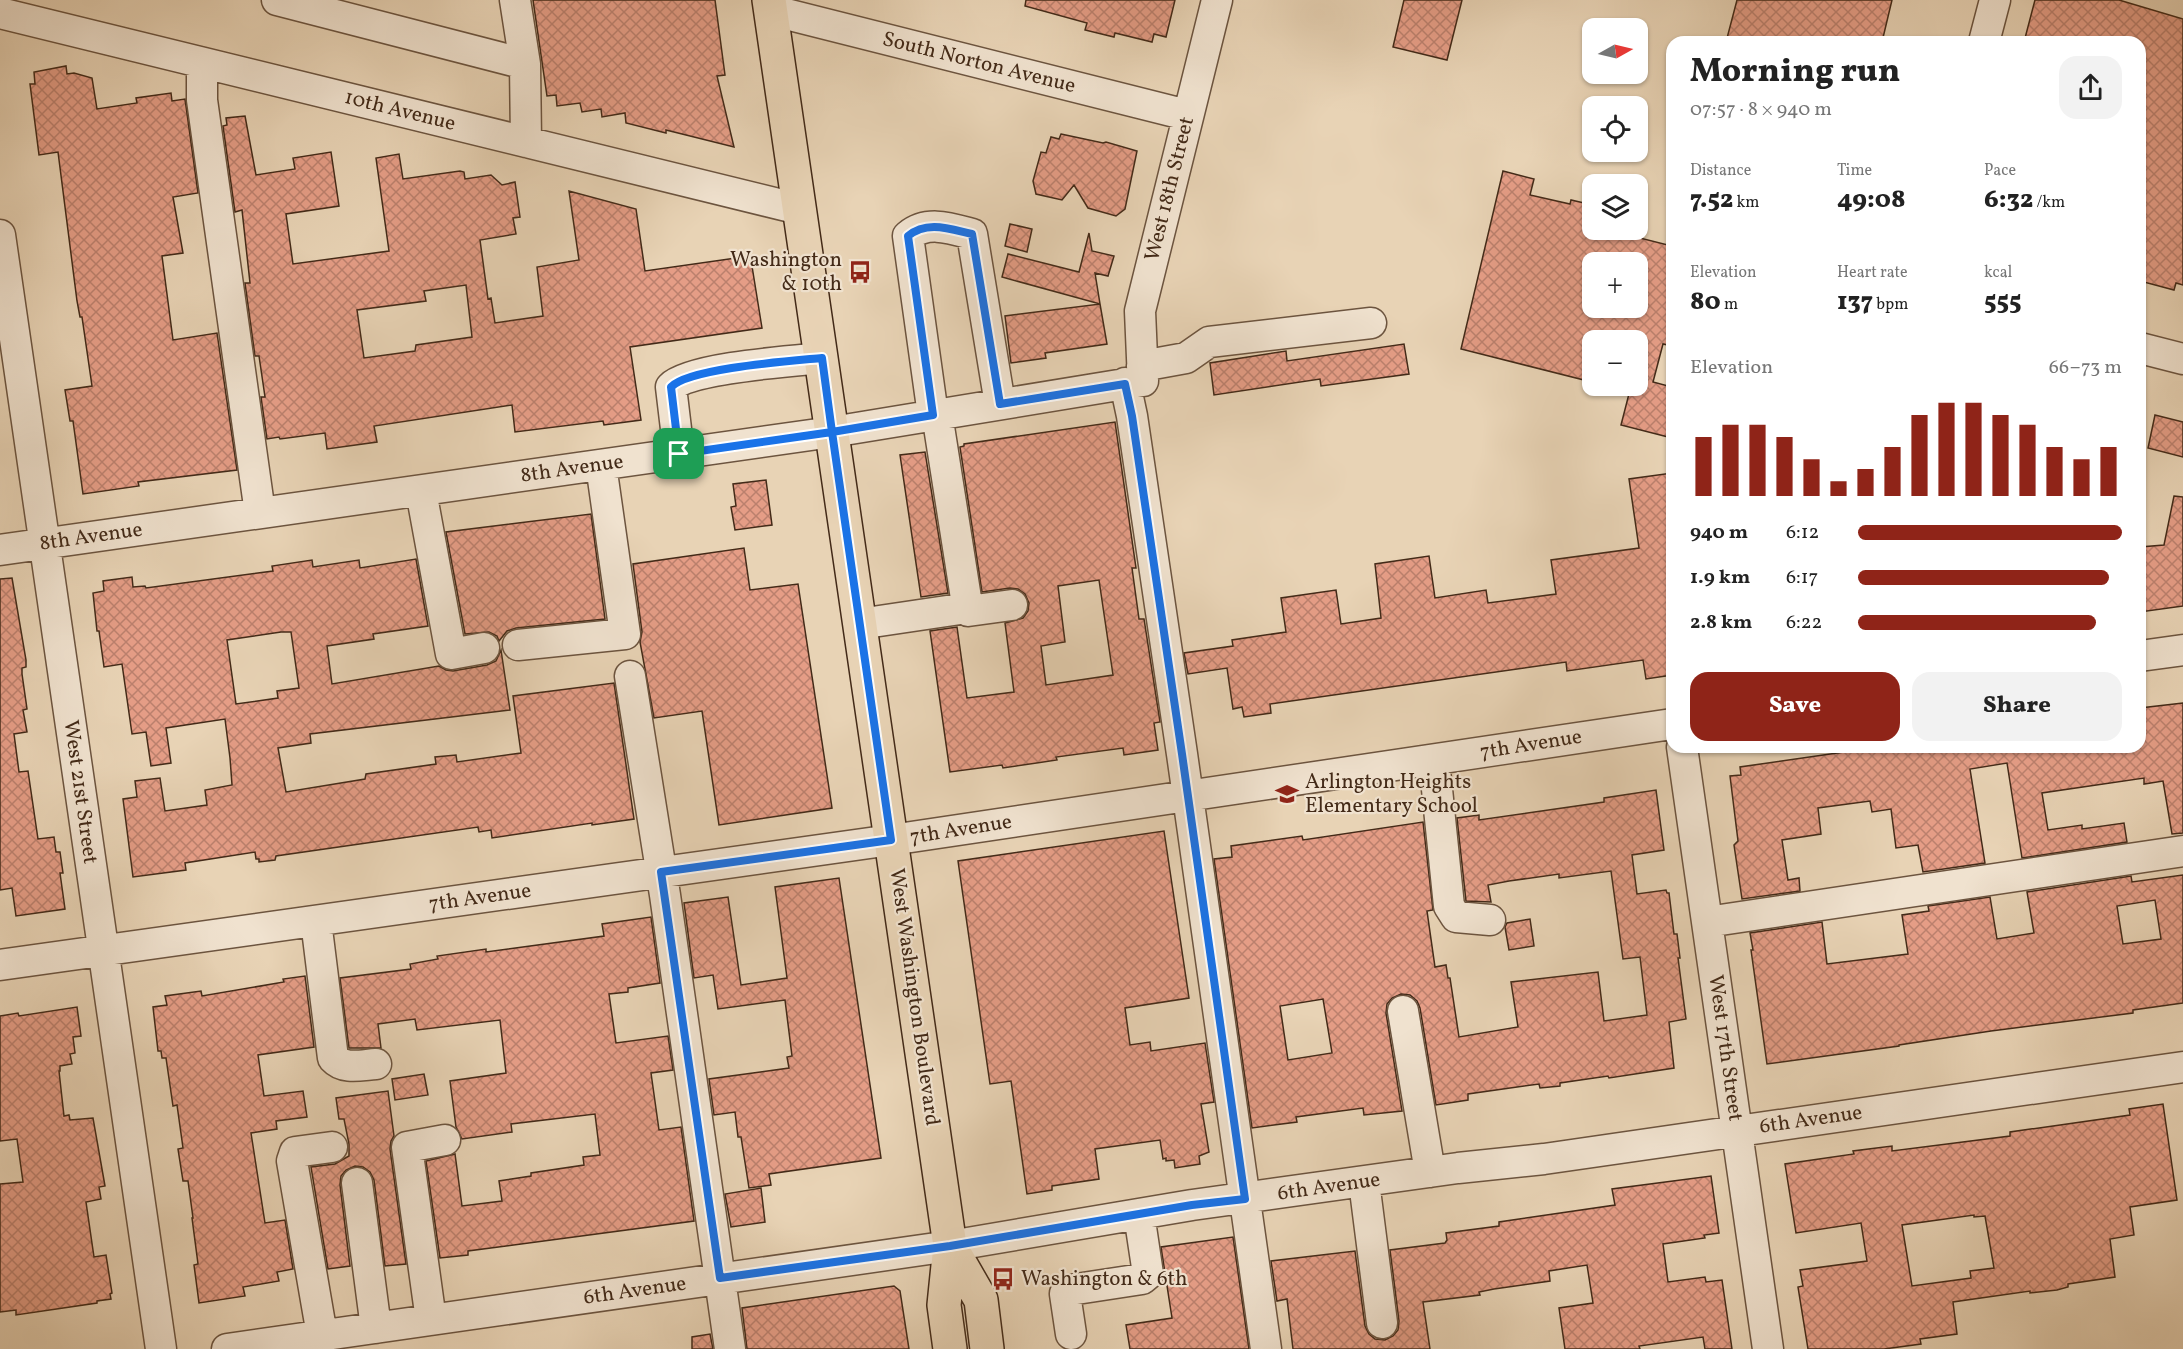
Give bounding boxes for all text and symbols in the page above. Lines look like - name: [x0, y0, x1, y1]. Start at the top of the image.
- north arrow: [1582, 18, 1648, 84]
- map controls: [1582, 18, 1648, 396]
- street label: South Norton Avenue: [879, 25, 1079, 101]
- text: Morning run: [1690, 50, 1900, 96]
- button: share: [2059, 56, 2122, 119]
- street label: 10th Avenue: [341, 83, 459, 139]
- button: locate: [1582, 96, 1648, 162]
- text: 07:57 · 8 × 940 m: [1690, 96, 1832, 124]
- street label: West 18th Street: [1138, 114, 1202, 264]
- text: Distance: [1690, 160, 1751, 182]
- text: Time: [1837, 160, 1872, 182]
- text: Pace: [1984, 160, 2016, 182]
- button: layers: [1582, 174, 1648, 240]
- text: 7.52: [1690, 182, 1733, 218]
- text: 49:08: [1837, 182, 1906, 218]
- text: 6:32: [1984, 182, 2033, 218]
- text: km: [1733, 192, 1759, 214]
- text: /km: [2033, 192, 2065, 214]
- place label: Washington & 10th: [730, 246, 842, 299]
- button: +: [1582, 252, 1648, 318]
- bus stop icon: Washington & 10th: [847, 259, 873, 285]
- text: Elevation: [1690, 262, 1757, 284]
- text: Heart rate: [1837, 262, 1908, 284]
- text: kcal: [1984, 262, 2012, 284]
- text: 80: [1690, 284, 1721, 320]
- text: 137: [1837, 284, 1873, 320]
- text: 555: [1984, 284, 2022, 320]
- text: m: [1721, 294, 1738, 316]
- text: bpm: [1873, 294, 1908, 316]
- button: −: [1582, 330, 1648, 396]
- text: Elevation: [1690, 354, 1773, 382]
- text: 66–73 m: [2049, 354, 2122, 382]
- pin: [653, 428, 704, 479]
- icon: arrive: [662, 437, 695, 470]
- street label: 8th Avenue: [519, 447, 625, 491]
- street label: 8th Avenue: [38, 515, 144, 559]
- text: 940 m: [1690, 519, 1748, 547]
- text: 6:12: [1786, 519, 1819, 547]
- text: 1.9 km: [1690, 564, 1750, 592]
- text: 6:17: [1786, 564, 1818, 592]
- text: 2.8 km: [1690, 609, 1752, 637]
- text: 6:22: [1786, 609, 1822, 637]
- button: Save: [1690, 672, 1900, 741]
- button: Share: [1912, 672, 2122, 741]
- street label: West 21st Street: [56, 718, 104, 866]
- street label: 7th Avenue: [1478, 723, 1584, 767]
- place label: Arlington Heights Elementary School: [1305, 768, 1478, 821]
- school or university icon: Arlington Heights Elementary School: [1274, 781, 1300, 807]
- street label: 7th Avenue: [908, 808, 1014, 852]
- street label: West Washington Boulevard: [882, 866, 946, 1128]
- street label: 7th Avenue: [427, 876, 533, 920]
- street label: West 17th Street: [1700, 973, 1750, 1123]
- street label: 6th Avenue: [1758, 1098, 1864, 1142]
- street label: 6th Avenue: [1276, 1165, 1382, 1209]
- place label: Washington & 6th: [1021, 1265, 1188, 1294]
- bus stop icon: Washington & 6th: [990, 1266, 1016, 1292]
- street label: 6th Avenue: [582, 1269, 688, 1313]

